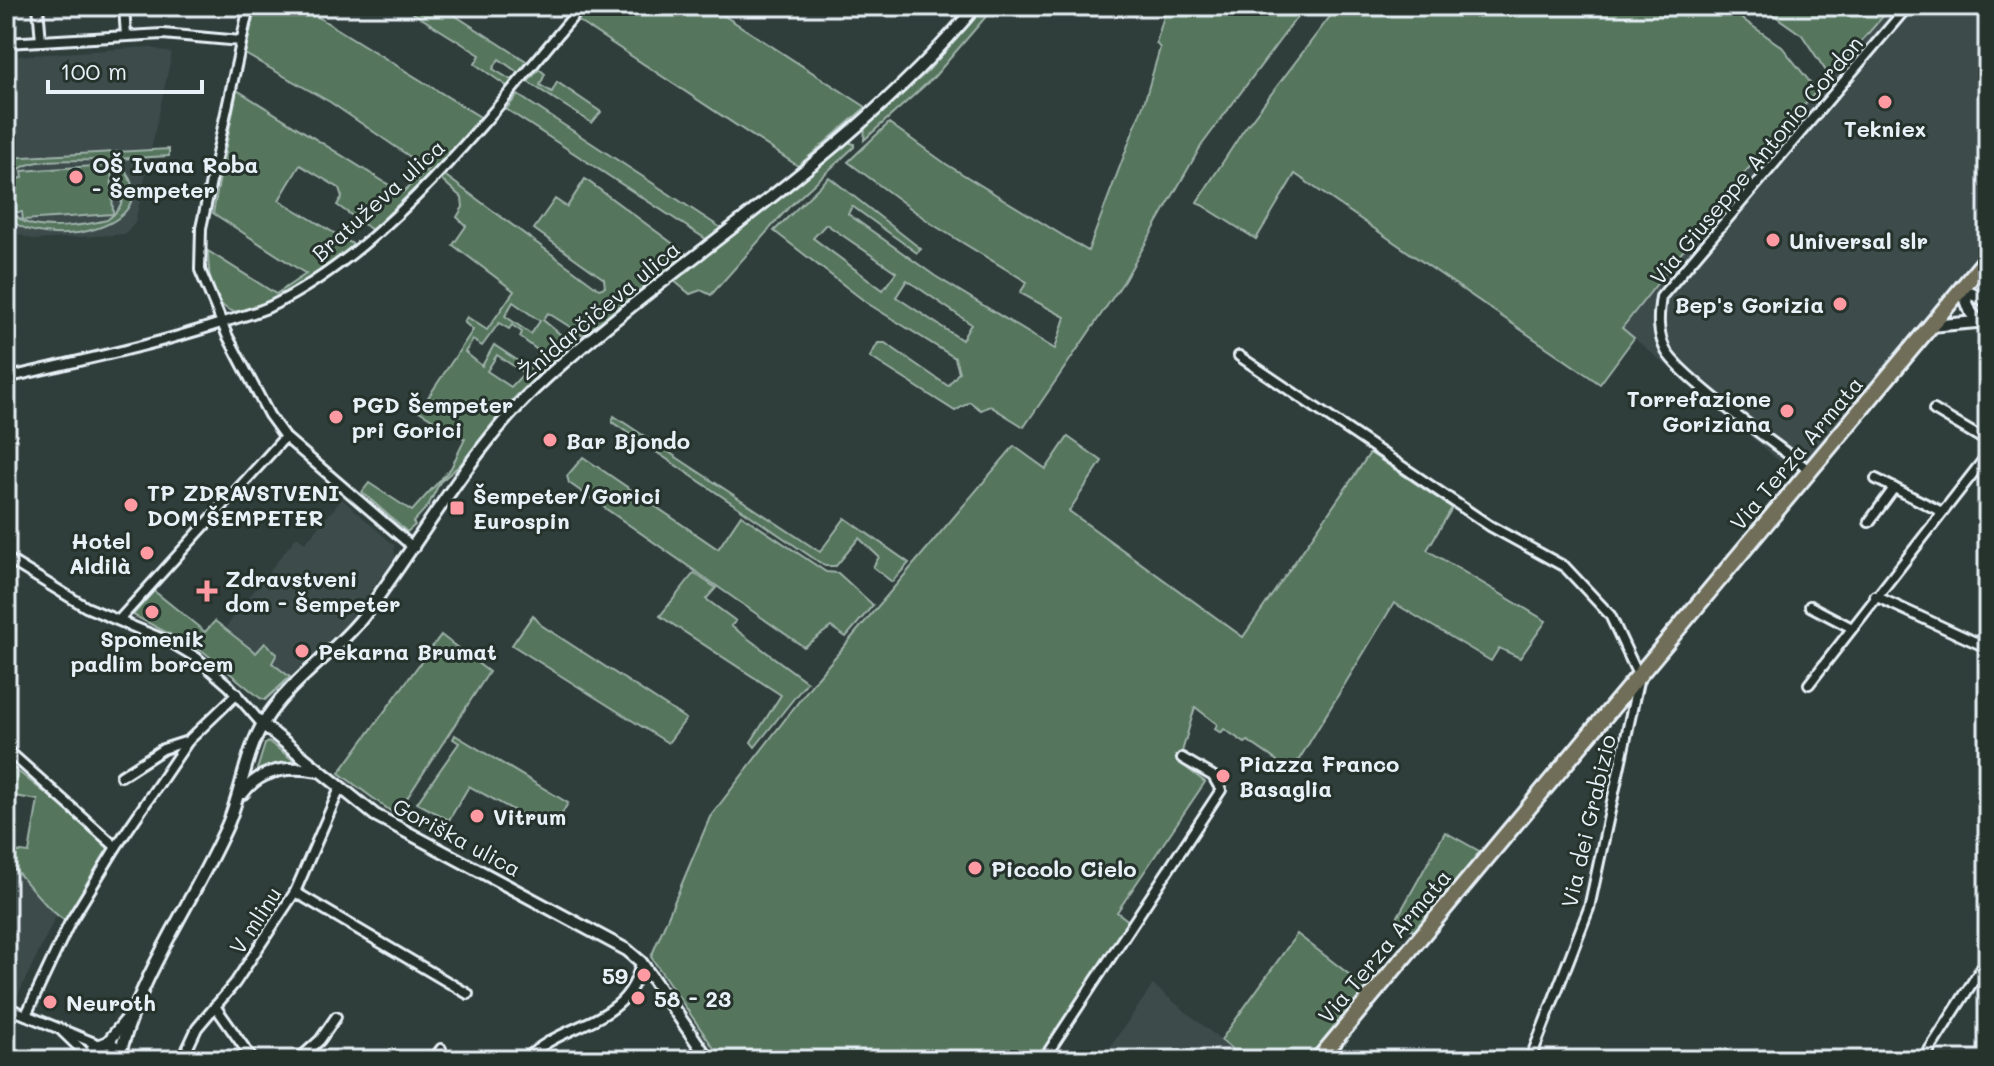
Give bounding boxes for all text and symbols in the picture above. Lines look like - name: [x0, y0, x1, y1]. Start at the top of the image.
- street label: Via Giuseppe Antonio Cordon: [1643, 29, 1869, 291]
- scale bar: [48, 44, 202, 94]
- text: 100 m: [60, 55, 127, 86]
- marker: Tekniex: [1876, 93, 1894, 111]
- place label: Tekniex: [1844, 114, 1926, 143]
- street label: Bratuževa ulica: [305, 133, 451, 267]
- place label: OŠ Ivana Roba - Šempeter: [92, 150, 258, 204]
- marker: OŠ Ivana Roba - Šempeter: [67, 168, 85, 186]
- place label: Universal slr: [1789, 226, 1928, 255]
- marker: Universal slr: [1764, 231, 1782, 249]
- street label: Žnidarčičeva ulica: [512, 234, 686, 386]
- place label: Bep's Gorizia: [1675, 290, 1824, 319]
- marker: Bep's Gorizia: [1831, 295, 1849, 313]
- street label: Via Terza Armata: [1723, 370, 1869, 536]
- place label: Torrefazione Goriziana: [1627, 384, 1771, 438]
- place label: PGD Šempeter pri Gorici: [352, 390, 513, 444]
- marker: Torrefazione Goriziana: [1778, 402, 1796, 420]
- marker: PGD Šempeter pri Gorici: [327, 408, 345, 426]
- place label: Bar Bjondo: [566, 426, 690, 455]
- marker: Bar Bjondo: [541, 431, 559, 449]
- place label: TP ZDRAVSTVENI DOM ŠEMPETER: [147, 478, 340, 532]
- place label: Šempeter/Gorici Eurospin: [473, 481, 661, 535]
- marker: TP ZDRAVSTVENI DOM ŠEMPETER: [122, 496, 140, 514]
- marker: Šempeter/Gorici Eurospin: [448, 499, 466, 517]
- place label: Hotel Aldilà: [69, 526, 131, 580]
- marker: Hotel Aldilà: [138, 544, 156, 562]
- place label: Zdravstveni dom - Šempeter: [225, 564, 401, 618]
- marker: Zdravstveni dom - Šempeter: [196, 580, 218, 602]
- marker: Spomenik padlim borcem: [143, 603, 161, 621]
- place label: Spomenik padlim borcem: [71, 624, 233, 678]
- place label: Pekarna Brumat: [318, 637, 497, 666]
- marker: Pekarna Brumat: [293, 642, 311, 660]
- street label: Via dei Grabizio: [1554, 732, 1622, 910]
- place label: Piazza Franco Basaglia: [1239, 749, 1399, 803]
- marker: Piazza Franco Basaglia: [1214, 767, 1232, 785]
- street label: Goriška ulica: [388, 791, 526, 883]
- place label: Vitrum: [493, 802, 566, 831]
- marker: Vitrum: [468, 807, 486, 825]
- place label: Piccolo Cielo: [991, 854, 1137, 883]
- marker: Piccolo Cielo: [966, 859, 984, 877]
- street label: Via Terza Armata: [1311, 863, 1457, 1029]
- street label: V mlinu: [222, 881, 288, 959]
- place label: 59: [602, 961, 628, 990]
- marker: 59: [635, 966, 653, 984]
- place label: 58 - 23: [654, 984, 731, 1013]
- place label: Neuroth: [66, 988, 156, 1017]
- marker: 58 - 23: [629, 989, 647, 1007]
- marker: Neuroth: [41, 993, 59, 1011]

